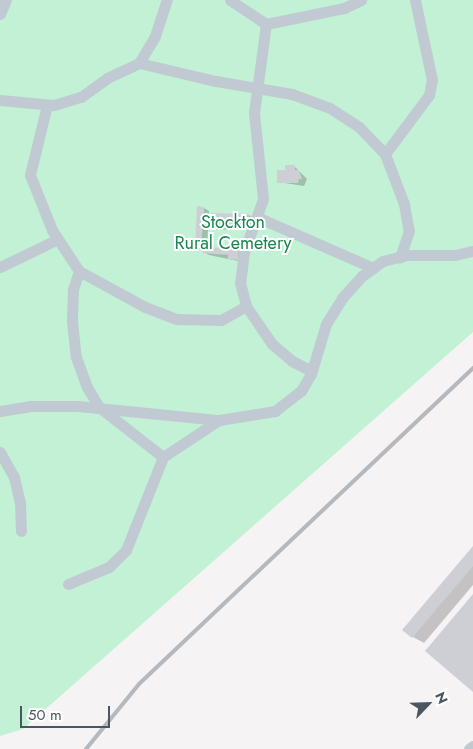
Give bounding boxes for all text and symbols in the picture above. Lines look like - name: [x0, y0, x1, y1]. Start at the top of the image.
- park label: Stockton Rural Cemetery: [174, 212, 292, 254]
- north arrow: [403, 679, 453, 729]
- text: N: [430, 689, 453, 707]
- scale bar: [22, 696, 112, 728]
- text: 50 m: [28, 704, 62, 726]

